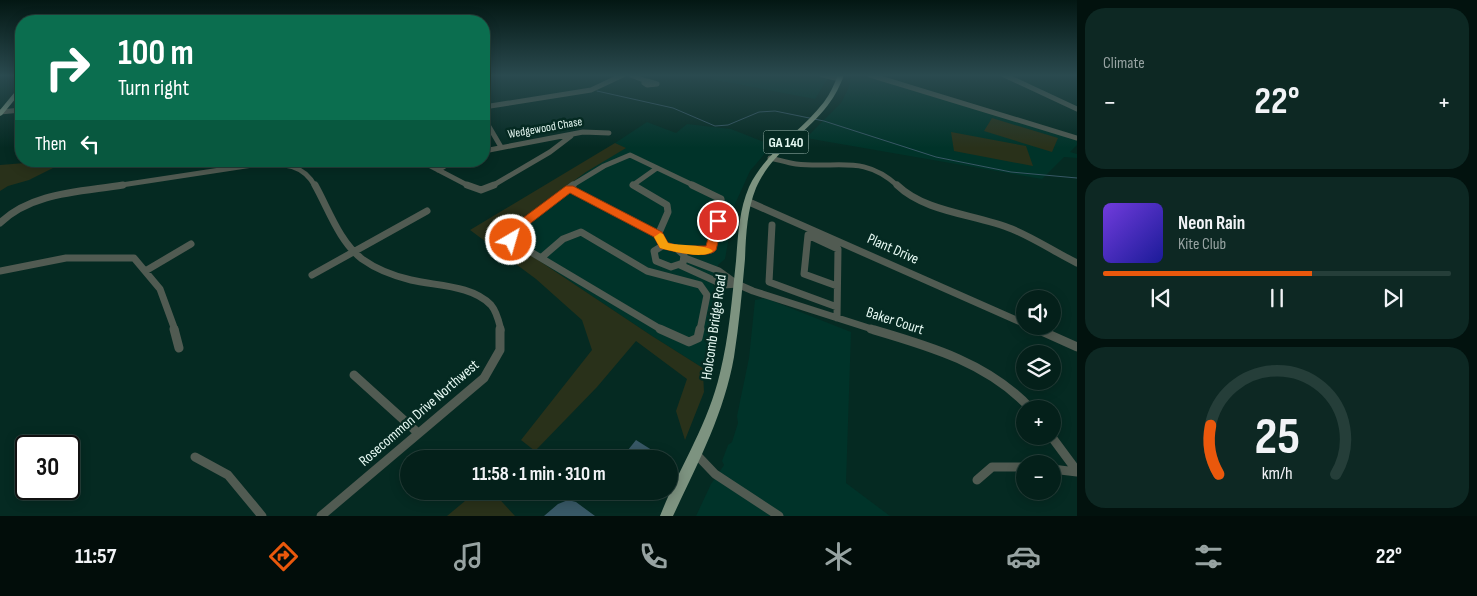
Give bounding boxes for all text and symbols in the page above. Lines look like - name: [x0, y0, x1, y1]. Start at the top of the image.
- text: 100 m: [118, 32, 194, 75]
- icon: right: [35, 35, 100, 100]
- text: Climate: [1103, 54, 1145, 73]
- text: Turn right: [118, 75, 189, 102]
- text: 22°: [1254, 79, 1300, 124]
- text: −: [1103, 86, 1117, 119]
- text: +: [1437, 86, 1451, 119]
- street label: Wedgewood Chase: [507, 114, 584, 142]
- icon: left: [76, 130, 104, 158]
- road number: GA 140: [764, 130, 808, 154]
- text: Then: [35, 133, 66, 156]
- pin: [697, 200, 739, 242]
- icon: arrive: [704, 207, 732, 235]
- text: Neon Rain: [1178, 212, 1245, 235]
- position arrow: [484, 213, 536, 265]
- street label: Plant Drive: [864, 229, 922, 269]
- text: Kite Club: [1178, 235, 1226, 254]
- street label: Holcomb Bridge Road: [697, 273, 731, 381]
- icon: previous: [1147, 284, 1175, 312]
- icon: pause: [1263, 284, 1291, 312]
- icon: next: [1379, 284, 1407, 312]
- map controls: [1016, 290, 1061, 500]
- button: sound: [1016, 290, 1061, 335]
- street label: Baker Court: [864, 303, 927, 339]
- button: layers: [1016, 345, 1061, 390]
- street label: Rosecommon Drive Northwest: [355, 355, 483, 470]
- button: +: [1016, 400, 1061, 445]
- text: 25: [1254, 406, 1300, 469]
- speed limit sign: 30: [15, 435, 80, 500]
- button: −: [1016, 455, 1061, 500]
- text: 11:58 · 1 min · 310 m: [472, 463, 606, 486]
- text: km/h: [1262, 463, 1292, 484]
- icon: directions: [266, 539, 301, 574]
- icon: music: [451, 539, 486, 574]
- icon: phone: [636, 539, 671, 574]
- icon: climate: [821, 539, 856, 574]
- icon: car: [1006, 539, 1041, 574]
- icon: filters: [1191, 539, 1226, 574]
- text: 11:57: [75, 543, 116, 570]
- text: 22°: [1376, 543, 1402, 570]

